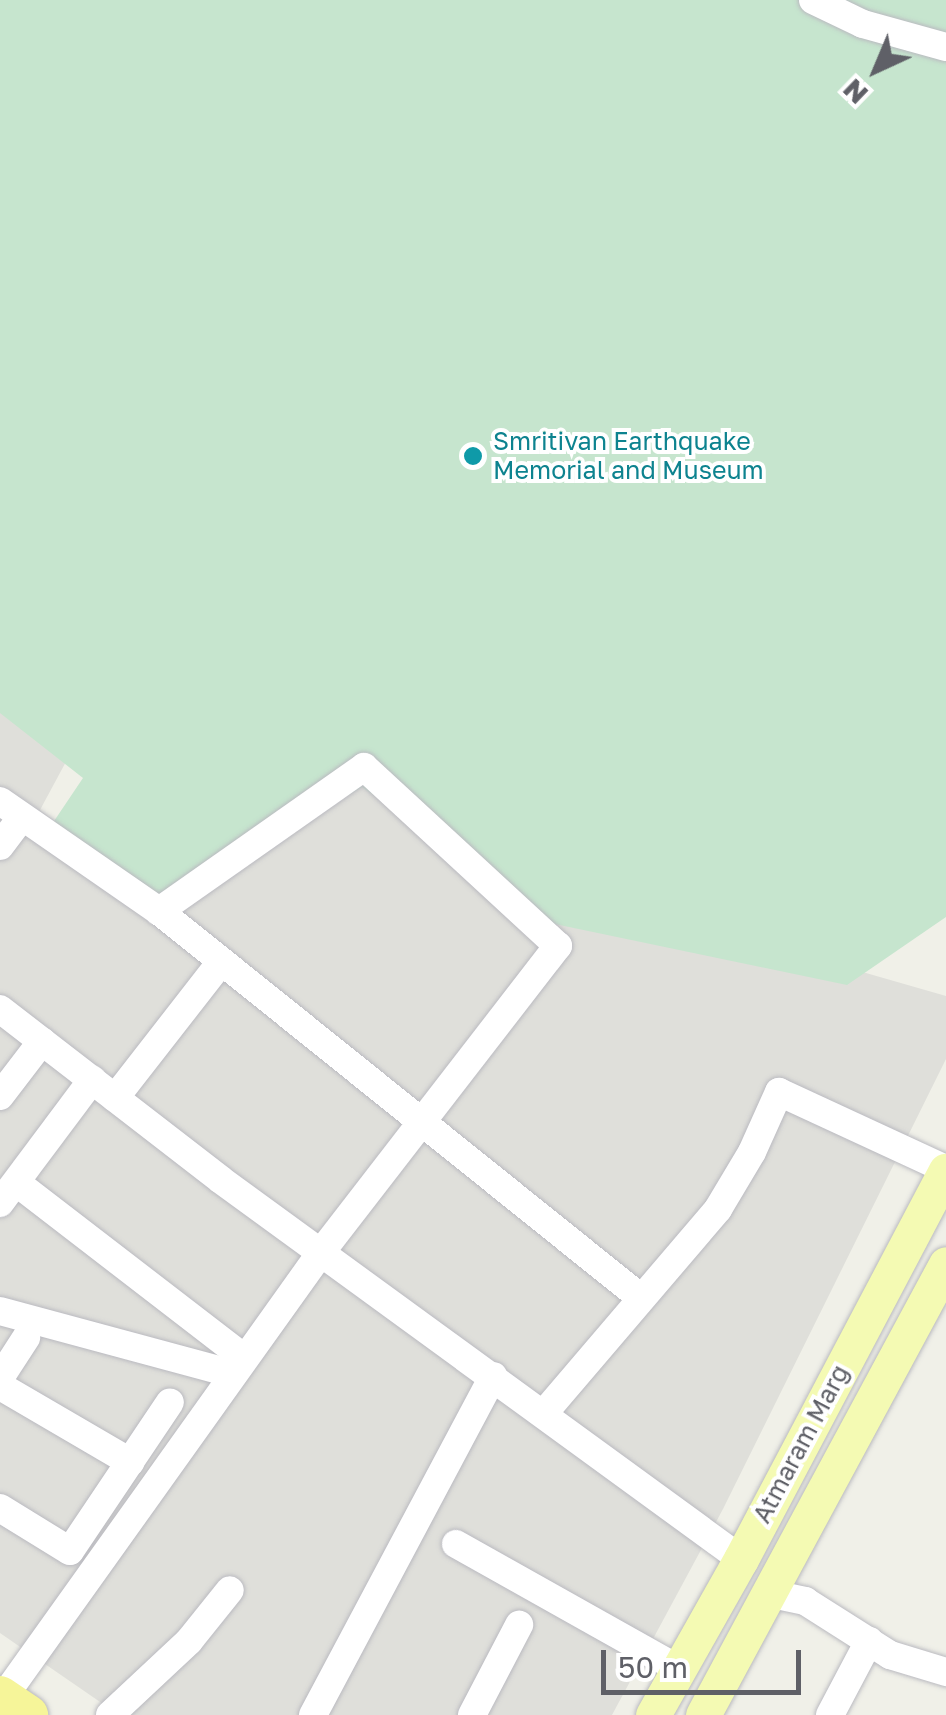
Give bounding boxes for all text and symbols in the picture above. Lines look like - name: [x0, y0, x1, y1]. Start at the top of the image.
- north arrow: [826, 20, 926, 120]
- text: N: [836, 73, 874, 111]
- place label: Smritivan Earthquake Memorial and Museum: [493, 427, 764, 486]
- marker: Smritivan Earthquake Memorial and Museum: [462, 445, 484, 467]
- street label: Atmaram Marg: [747, 1360, 855, 1528]
- scale bar: [606, 1630, 806, 1692]
- text: 50 m: [618, 1649, 688, 1685]

